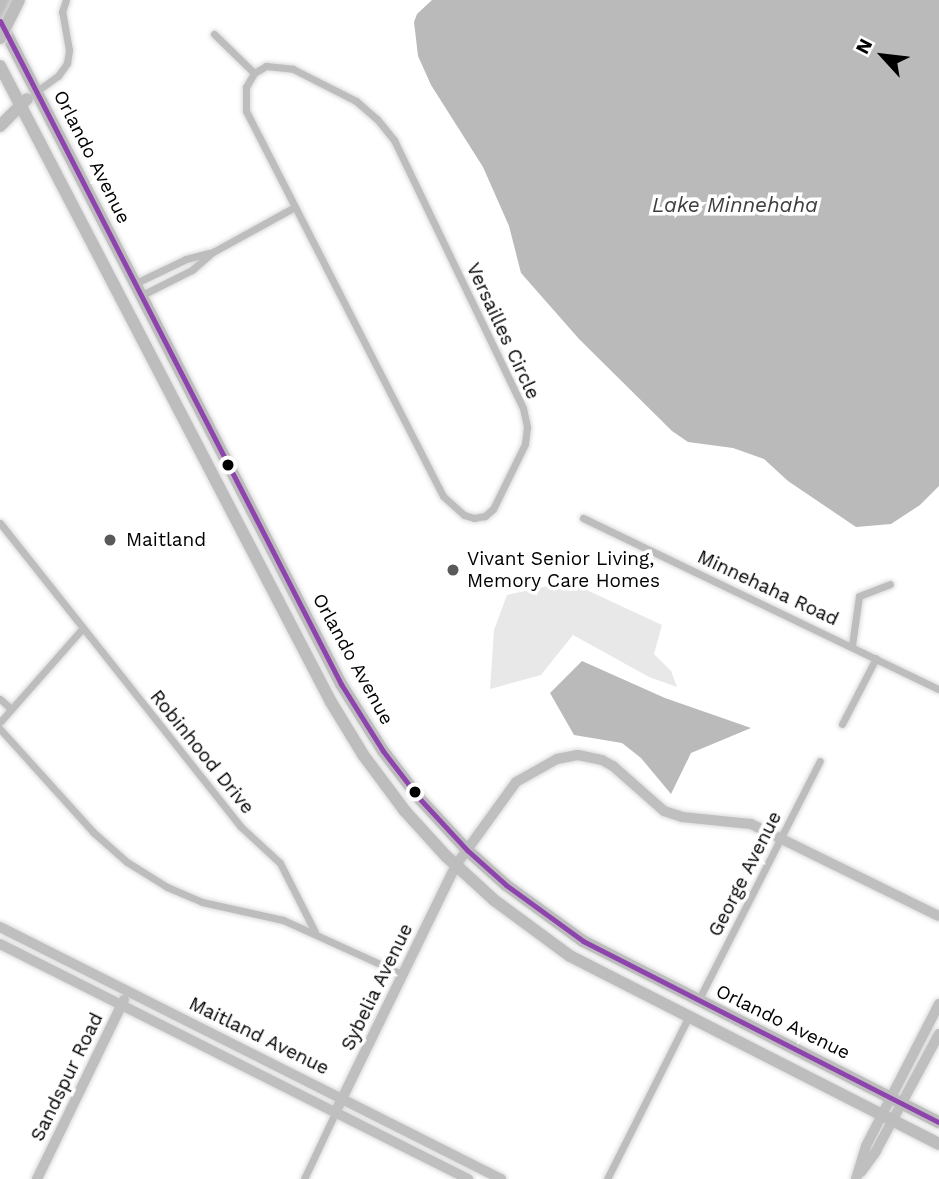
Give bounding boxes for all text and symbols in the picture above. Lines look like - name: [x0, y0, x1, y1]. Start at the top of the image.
- north arrow: [848, 21, 918, 91]
- text: N: [850, 35, 877, 58]
- street label: Orlando Avenue: [48, 86, 136, 228]
- water label: Lake Minnehaha: [652, 192, 818, 218]
- street label: Versailles Circle: [461, 259, 545, 403]
- unlabelled marker: [221, 458, 235, 472]
- place label: Maitland: [126, 529, 206, 551]
- marker: Maitland: [100, 530, 120, 550]
- street label: Minnehaha Road: [694, 545, 842, 631]
- place label: Vivant Senior Living, Memory Care Homes: [467, 548, 661, 592]
- marker: Vivant Senior Living, Memory Care Homes: [445, 562, 461, 578]
- street label: Orlando Avenue: [307, 589, 399, 729]
- street label: Robinhood Drive: [145, 686, 259, 818]
- unlabelled marker: [408, 785, 422, 799]
- street label: George Avenue: [703, 807, 787, 941]
- street label: Sybelia Avenue: [336, 919, 418, 1055]
- street label: Orlando Avenue: [712, 979, 854, 1065]
- street label: Maitland Avenue: [185, 992, 333, 1080]
- street label: Sandspur Road: [26, 1009, 108, 1145]

